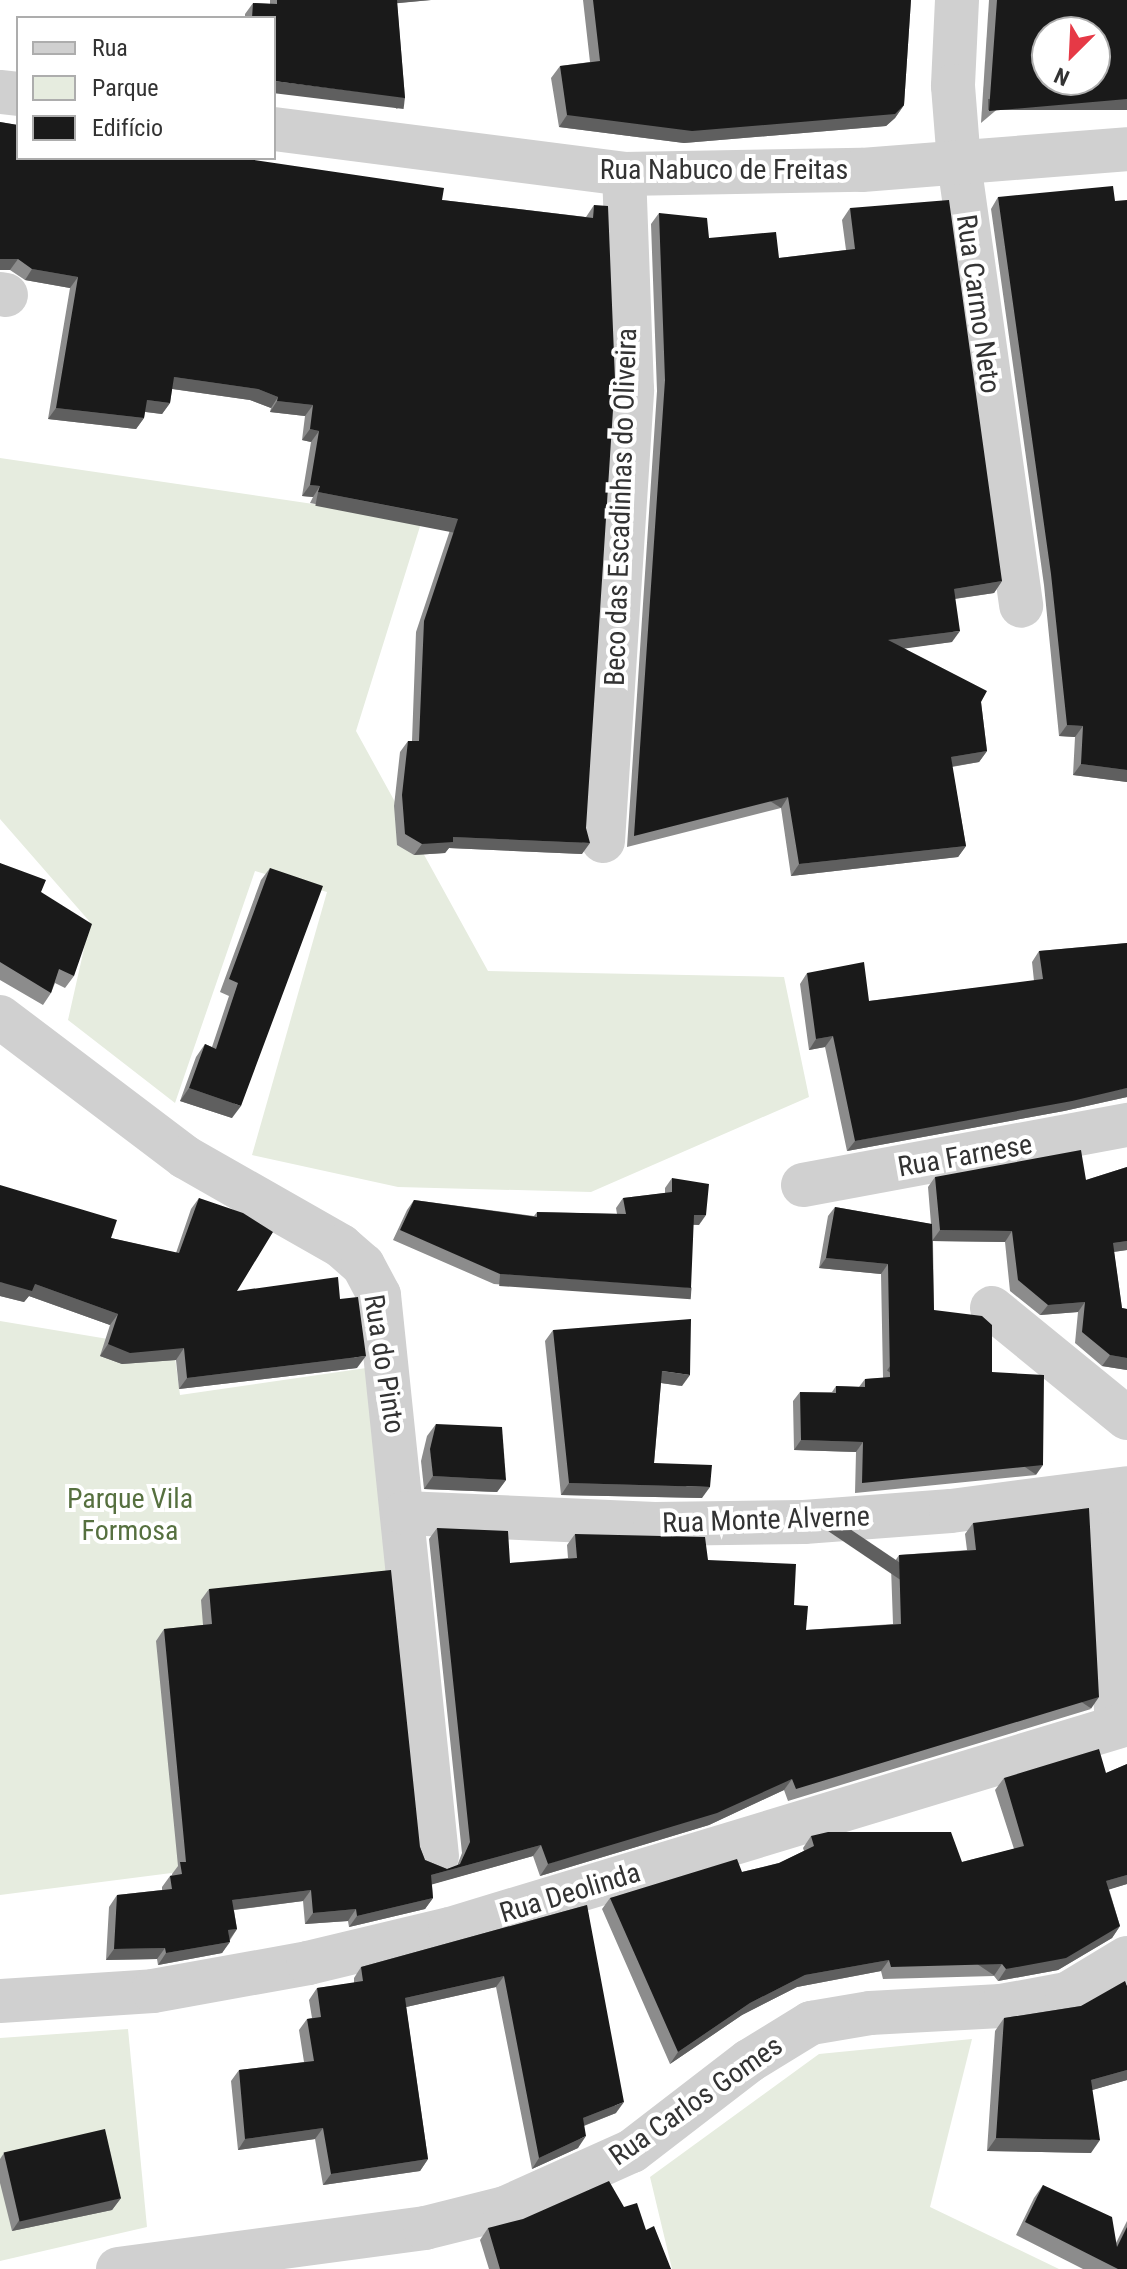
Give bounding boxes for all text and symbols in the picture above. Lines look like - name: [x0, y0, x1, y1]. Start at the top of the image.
- legend: [16, 16, 276, 160]
- north arrow: [1031, 16, 1111, 96]
- text: Rua: [92, 34, 128, 62]
- text: N: [1051, 62, 1073, 91]
- text: Parque: [92, 74, 159, 102]
- text: Edifício: [92, 114, 163, 142]
- street label: Rua Nabuco de Freitas: [600, 153, 848, 187]
- street label: Rua Carmo Neto: [949, 212, 1007, 396]
- street label: Beco das Escadinhas do Oliveira: [598, 327, 644, 687]
- street label: Rua Farnese: [895, 1128, 1035, 1184]
- street label: Rua do Pinto: [356, 1292, 412, 1436]
- park label: Parque Vila Formosa: [67, 1482, 193, 1548]
- street label: Rua Monte Alverne: [662, 1500, 870, 1540]
- street label: Rua Deolinda: [496, 1856, 644, 1930]
- street label: Rua Carlos Gomes: [603, 2029, 789, 2173]

